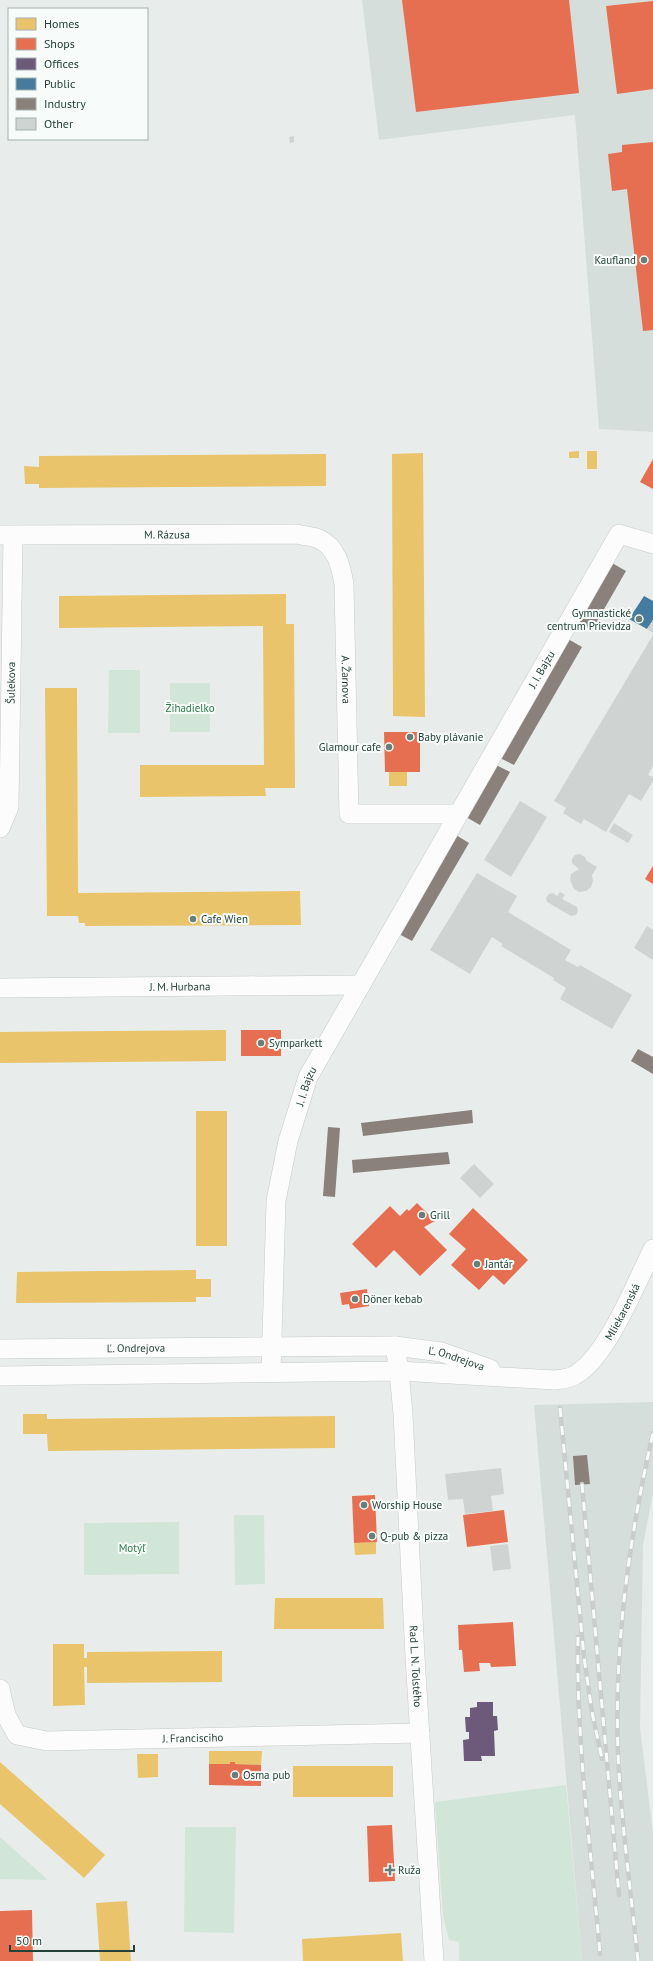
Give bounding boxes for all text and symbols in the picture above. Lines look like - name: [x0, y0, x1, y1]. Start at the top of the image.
- legend: [8, 8, 148, 140]
- text: Homes: [44, 16, 79, 31]
- text: Shops: [44, 36, 75, 51]
- text: Offices: [44, 56, 79, 71]
- text: Public: [44, 76, 76, 91]
- text: Industry: [44, 96, 86, 111]
- text: Other: [44, 116, 73, 131]
- place label: Kaufland: [594, 253, 636, 267]
- marker: Kaufland: [639, 255, 649, 265]
- street label: M. Rázusa: [144, 527, 190, 542]
- place label: Gymnastické centrum Prievidza: [547, 606, 631, 633]
- marker: Gymnastické centrum Prievidza: [634, 614, 644, 624]
- street label: J. I. Bajzu: [525, 648, 558, 692]
- street label: A. Žarnova: [339, 655, 354, 704]
- street label: Šulekova: [4, 662, 18, 704]
- park label: Žihadielko: [165, 701, 215, 715]
- place label: Baby plávanie: [418, 730, 484, 744]
- marker: Baby plávanie: [405, 732, 415, 742]
- place label: Glamour cafe: [319, 740, 381, 754]
- marker: Glamour cafe: [384, 742, 394, 752]
- place label: Cafe Wien: [201, 912, 248, 926]
- marker: Cafe Wien: [188, 914, 198, 924]
- street label: J. M. Hurbana: [149, 979, 210, 994]
- place label: Symparkett: [269, 1036, 322, 1050]
- marker: Symparkett: [256, 1038, 266, 1048]
- street label: J. I. Bajzu: [292, 1064, 320, 1108]
- place label: Grill: [430, 1208, 451, 1222]
- marker: Grill: [417, 1210, 427, 1220]
- place label: Jantár: [484, 1257, 513, 1271]
- marker: Jantár: [472, 1259, 482, 1269]
- street label: Mliekarenská: [602, 1281, 643, 1343]
- place label: Döner kebab: [363, 1292, 422, 1306]
- marker: Döner kebab: [350, 1294, 360, 1304]
- street label: Ľ. Ondrejova: [107, 1341, 165, 1355]
- street label: Ľ. Ondrejova: [428, 1343, 487, 1374]
- place label: Worship House: [372, 1498, 443, 1512]
- marker: Worship House: [359, 1500, 369, 1510]
- place label: Q-pub & pizza: [380, 1529, 448, 1543]
- marker: Q-pub & pizza: [367, 1531, 377, 1541]
- park label: Motýľ: [119, 1541, 146, 1555]
- street label: Rad L. N. Tolstého: [406, 1625, 425, 1708]
- street label: J. Francisciho: [161, 1730, 224, 1746]
- place label: Osma pub: [243, 1768, 290, 1782]
- marker: Osma pub: [230, 1770, 240, 1780]
- place label: Ruža: [398, 1863, 421, 1877]
- marker: Ruža: [385, 1865, 395, 1875]
- scale bar: [10, 1927, 134, 1953]
- text: 50 m: [16, 1933, 42, 1948]

